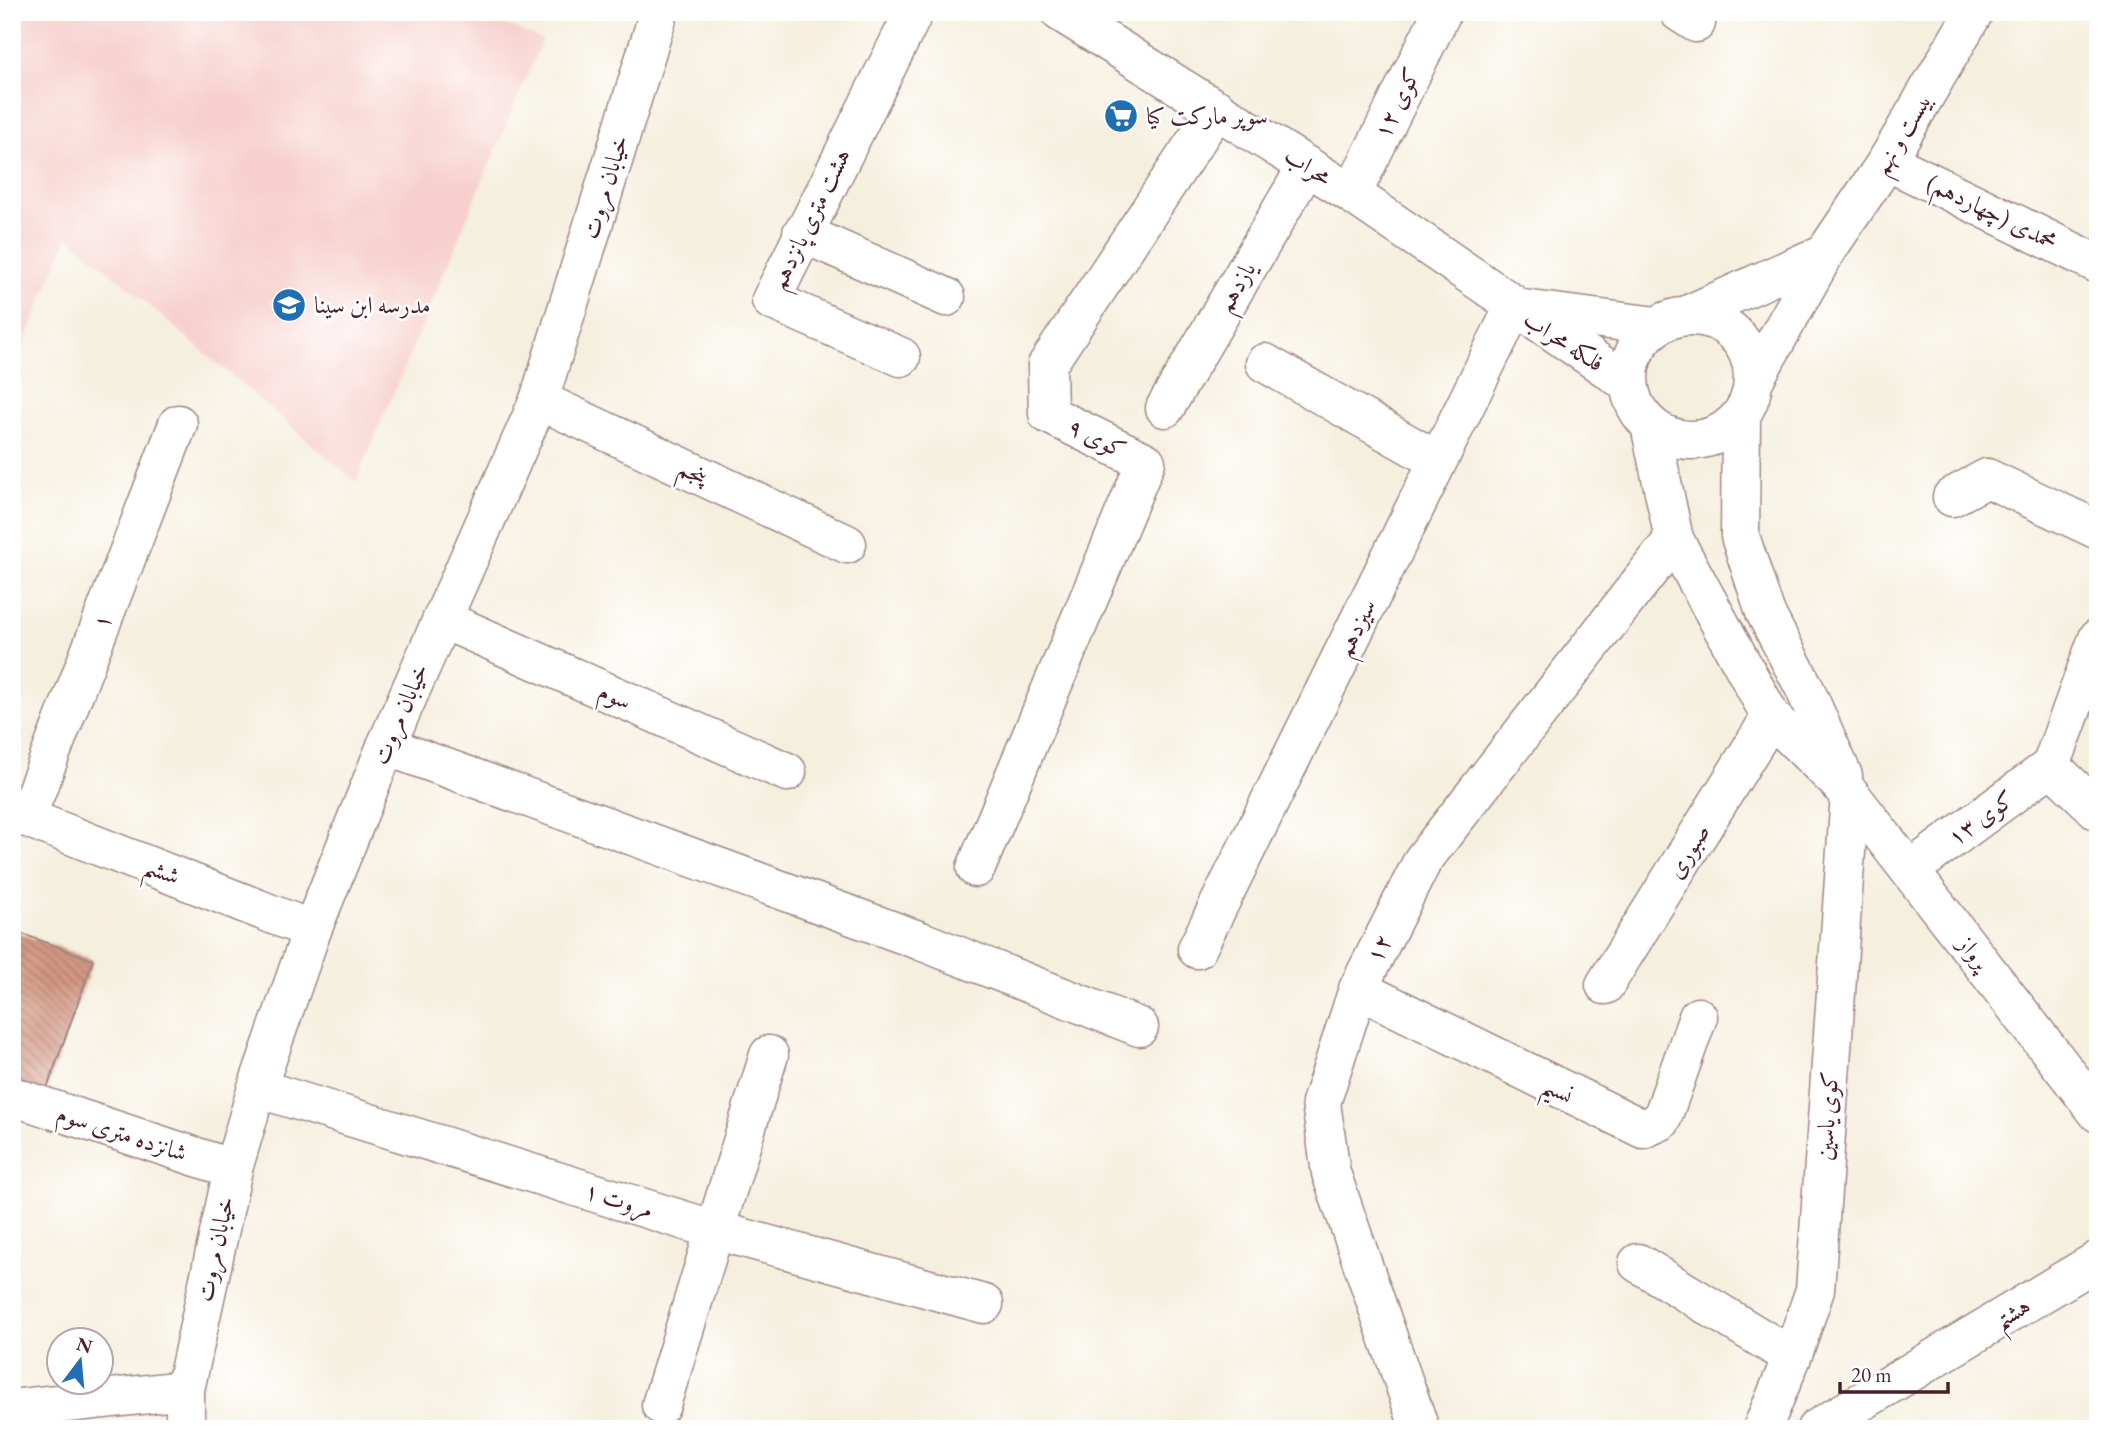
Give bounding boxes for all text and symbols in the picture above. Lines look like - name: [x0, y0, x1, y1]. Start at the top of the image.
- street label: کوی ۱۲: [1366, 62, 1427, 143]
- street label: بیست و نهم: [1865, 87, 1944, 184]
- supermarket icon: سوپر مارکت کیا: [1102, 97, 1140, 135]
- place label: سوپر مارکت کیا: [1146, 100, 1268, 132]
- street label: خیابان مروت: [574, 131, 637, 243]
- street label: محراب: [1279, 139, 1338, 192]
- street label: هشت متری پانزدهم: [762, 143, 863, 298]
- street label: محمدی (چهاردهم): [1919, 167, 2063, 263]
- street label: یازدهم: [1209, 254, 1269, 321]
- school or university icon: مدرسه ابن سینا: [270, 286, 308, 324]
- place label: مدرسه ابن سینا: [314, 289, 431, 320]
- street label: فلکه محراب: [1518, 303, 1611, 378]
- street label: کوی ۹: [1063, 410, 1132, 465]
- street label: پنجم: [671, 451, 715, 499]
- street label: سیزدهم: [1328, 594, 1389, 665]
- street label: ۱: [85, 609, 119, 633]
- street label: خیابان مروت: [364, 658, 437, 770]
- street label: سوم: [591, 675, 636, 722]
- street label: کوی ۱۳: [1941, 783, 2020, 852]
- street label: صبوری: [1659, 818, 1716, 884]
- street label: ششم: [136, 850, 185, 900]
- street label: پرواز: [1949, 927, 1999, 979]
- street label: ۱۲: [1358, 928, 1399, 967]
- street label: نسیم: [1534, 1069, 1579, 1118]
- street label: کوی یاسین: [1808, 1070, 1845, 1162]
- street label: شانزده متری سوم: [51, 1097, 191, 1174]
- street label: مروت ۱: [580, 1174, 657, 1227]
- street label: خیابان مروت: [188, 1193, 243, 1305]
- street label: هشتم: [1987, 1289, 2041, 1343]
- north arrow: [46, 1326, 116, 1396]
- text: N: [74, 1331, 96, 1359]
- scale bar: [1840, 1350, 1949, 1394]
- text: 20 m: [1851, 1361, 1892, 1388]

